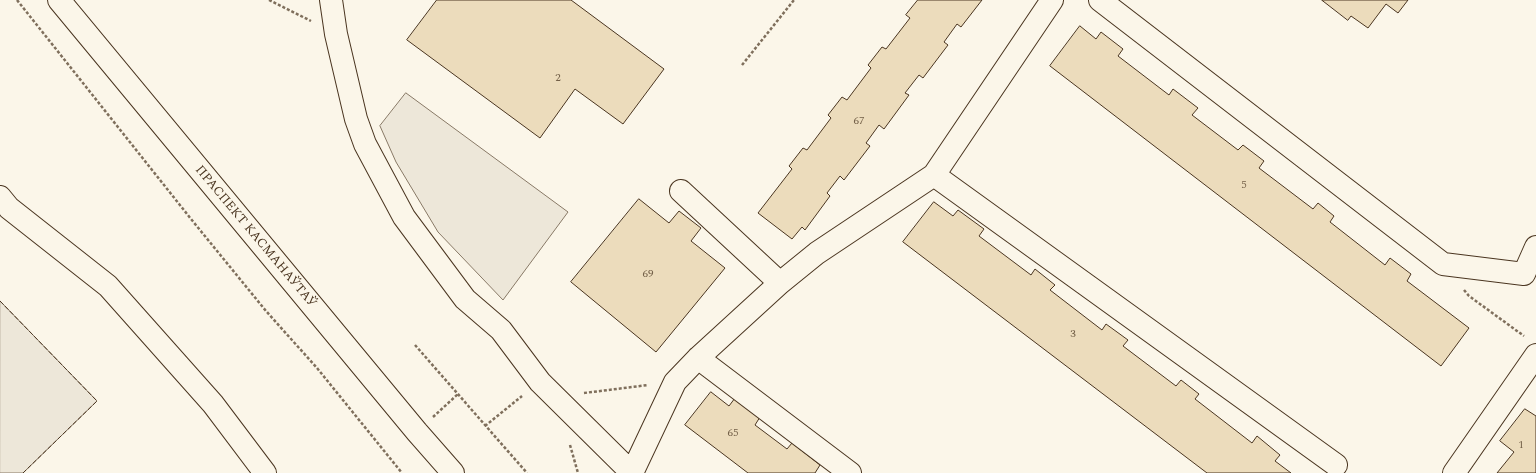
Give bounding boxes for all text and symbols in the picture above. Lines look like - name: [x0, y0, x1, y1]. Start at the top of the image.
- house number: 2: [555, 72, 561, 86]
- house number: 67: [854, 115, 864, 129]
- street label: ПРАСПЕКТ КАСМАНАЎТАЎ: [191, 163, 319, 311]
- house number: 5: [1241, 179, 1247, 193]
- house number: 69: [643, 268, 653, 282]
- house number: 3: [1070, 328, 1076, 342]
- house number: 65: [728, 427, 738, 441]
- house number: 1: [1518, 439, 1524, 453]

